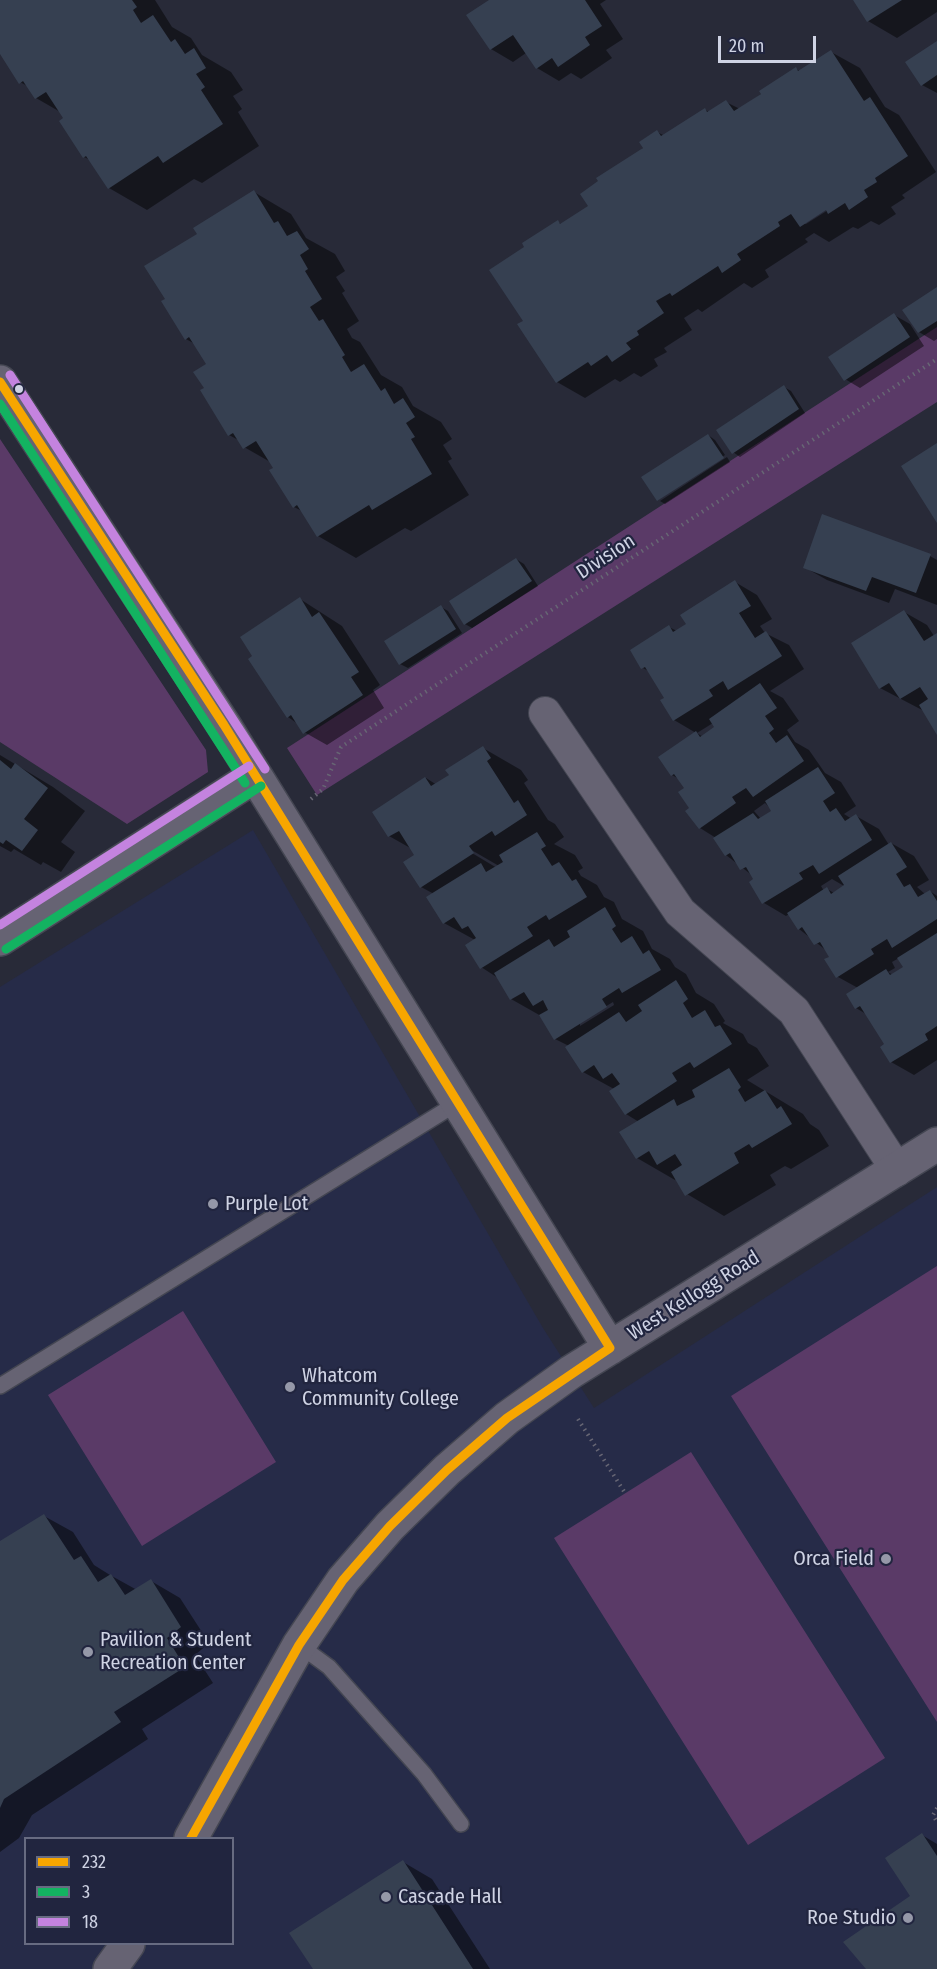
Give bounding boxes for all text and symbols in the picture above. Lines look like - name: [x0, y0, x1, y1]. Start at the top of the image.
- scale bar: [721, 24, 818, 62]
- text: 20 m: [729, 35, 764, 57]
- unlabelled marker: [13, 383, 25, 395]
- street label: Division: [572, 529, 640, 585]
- place label: Purple Lot: [225, 1192, 308, 1216]
- marker: Purple Lot: [206, 1197, 220, 1211]
- street label: West Kellogg Road: [624, 1246, 764, 1346]
- place label: Whatcom Community College: [302, 1364, 459, 1411]
- marker: Whatcom Community College: [283, 1380, 297, 1394]
- place label: Orca Field: [793, 1547, 874, 1571]
- marker: Orca Field: [879, 1552, 893, 1566]
- place label: Pavilion & Student Recreation Center: [100, 1628, 252, 1675]
- marker: Pavilion & Student Recreation Center: [81, 1645, 95, 1659]
- legend: [24, 1837, 234, 1945]
- text: 232: [82, 1851, 106, 1873]
- text: 3: [82, 1881, 90, 1903]
- place label: Cascade Hall: [398, 1885, 502, 1909]
- marker: Cascade Hall: [379, 1890, 393, 1904]
- place label: Roe Studio: [807, 1906, 896, 1930]
- text: 18: [82, 1911, 98, 1933]
- marker: Roe Studio: [901, 1911, 915, 1925]

